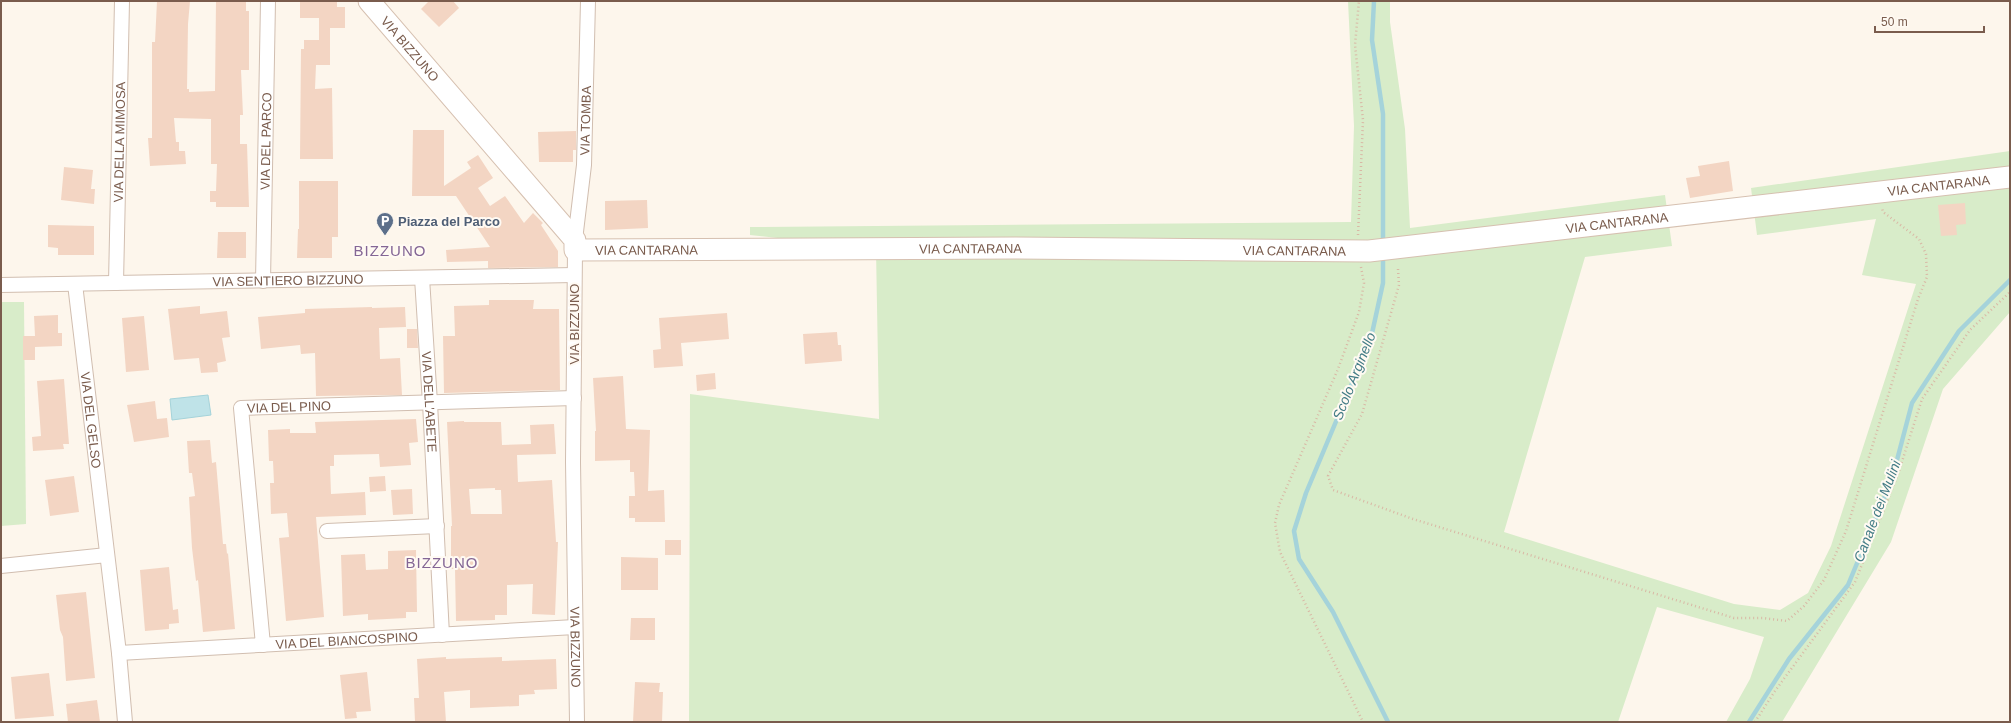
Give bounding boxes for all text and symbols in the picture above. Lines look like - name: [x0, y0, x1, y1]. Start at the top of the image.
- scale bar: [1875, 8, 1984, 34]
- street label: VIA BIZZUNO: [378, 13, 442, 85]
- text: 50 m: [1881, 15, 1908, 29]
- street label: VIA DELLA MIMOSA: [111, 81, 128, 203]
- street label: VIA TOMBA: [577, 85, 594, 156]
- street label: VIA DEL PARCO: [258, 92, 274, 190]
- street label: VIA CANTARANA: [1887, 172, 1991, 199]
- street label: VIA CANTARANA: [1565, 209, 1669, 236]
- parking icon: Piazza del Parco: [375, 211, 395, 236]
- place label: Piazza del Parco: [398, 214, 500, 229]
- street label: VIA CANTARANA: [919, 241, 1022, 256]
- district label: BIZZUNO: [354, 242, 426, 259]
- street label: VIA CANTARANA: [595, 242, 698, 258]
- street label: VIA CANTARANA: [1243, 243, 1346, 259]
- street label: VIA SENTIERO BIZZUNO: [212, 272, 364, 289]
- street label: VIA BIZZUNO: [567, 284, 582, 364]
- water label: Scolo Arginello: [1329, 330, 1379, 422]
- street label: VIA DELL'ABETE: [419, 351, 440, 453]
- street label: VIA DEL GELSO: [78, 371, 104, 469]
- street label: VIA DEL PINO: [247, 398, 331, 416]
- water label: Canale dei Mulini: [1850, 457, 1904, 564]
- district label: BIZZUNO: [406, 554, 478, 571]
- street label: VIA BIZZUNO: [567, 606, 583, 688]
- street label: VIA DEL BIANCOSPINO: [275, 629, 418, 652]

